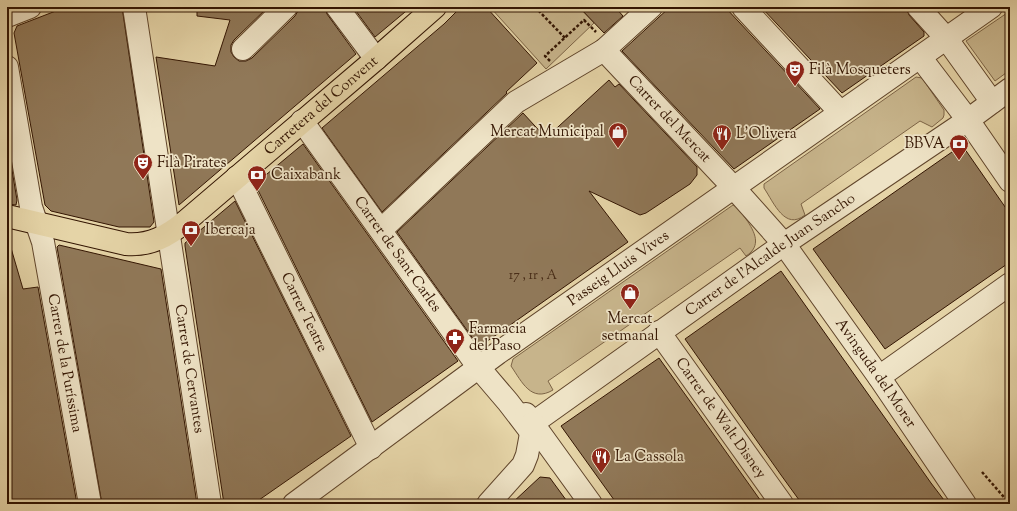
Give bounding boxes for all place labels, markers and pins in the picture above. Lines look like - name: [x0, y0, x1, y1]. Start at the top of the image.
- theatre icon: Filà Mosqueters: [784, 59, 806, 87]
- place label: Filà Mosqueters: [809, 60, 911, 81]
- shop icon: Mercat Municipal: [607, 121, 629, 149]
- place label: Mercat Municipal: [490, 122, 604, 143]
- restaurant icon: L'Olivera: [711, 123, 733, 151]
- place label: L'Olivera: [736, 124, 797, 145]
- bank icon: BBVA: [948, 133, 970, 161]
- place label: BBVA: [904, 134, 945, 155]
- theatre icon: Filà Pirates: [132, 152, 154, 180]
- place label: Filà Pirates: [157, 153, 227, 174]
- bank icon: Caixabank: [246, 164, 268, 192]
- place label: Caixabank: [271, 165, 341, 186]
- bank icon: Ibercaja: [180, 219, 202, 247]
- place label: Ibercaja: [205, 220, 256, 241]
- shop icon: Mercat setmanal: [619, 282, 641, 310]
- place label: Mercat setmanal: [601, 309, 659, 347]
- place label: Farmacia del Paso: [469, 319, 527, 357]
- pharmacy icon: Farmacia del Paso: [444, 327, 466, 355]
- restaurant icon: La Cassola: [590, 446, 612, 474]
- place label: La Cassola: [615, 447, 684, 468]

